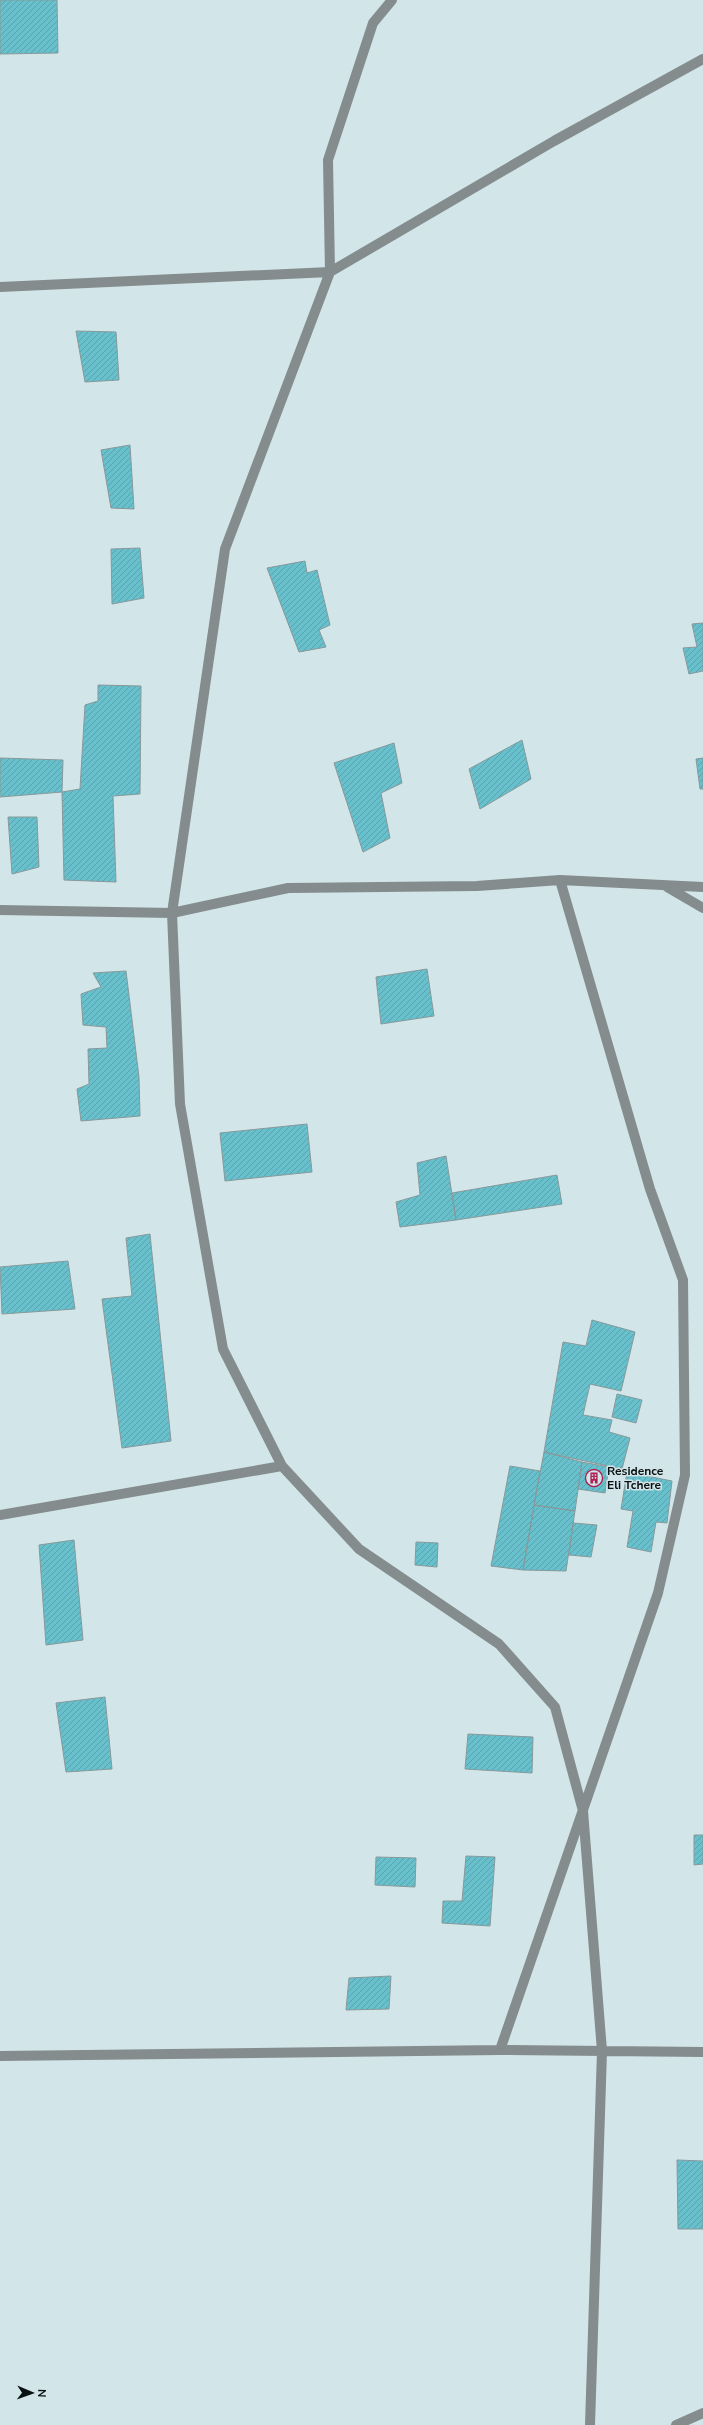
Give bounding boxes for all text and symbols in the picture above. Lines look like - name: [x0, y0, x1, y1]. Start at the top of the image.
- place label: Residence Eli Tchere: [607, 1463, 664, 1493]
- building icon: Residence Eli Tchere: [584, 1468, 604, 1488]
- north arrow: [12, 2373, 52, 2413]
- text: N: [34, 2389, 49, 2398]

